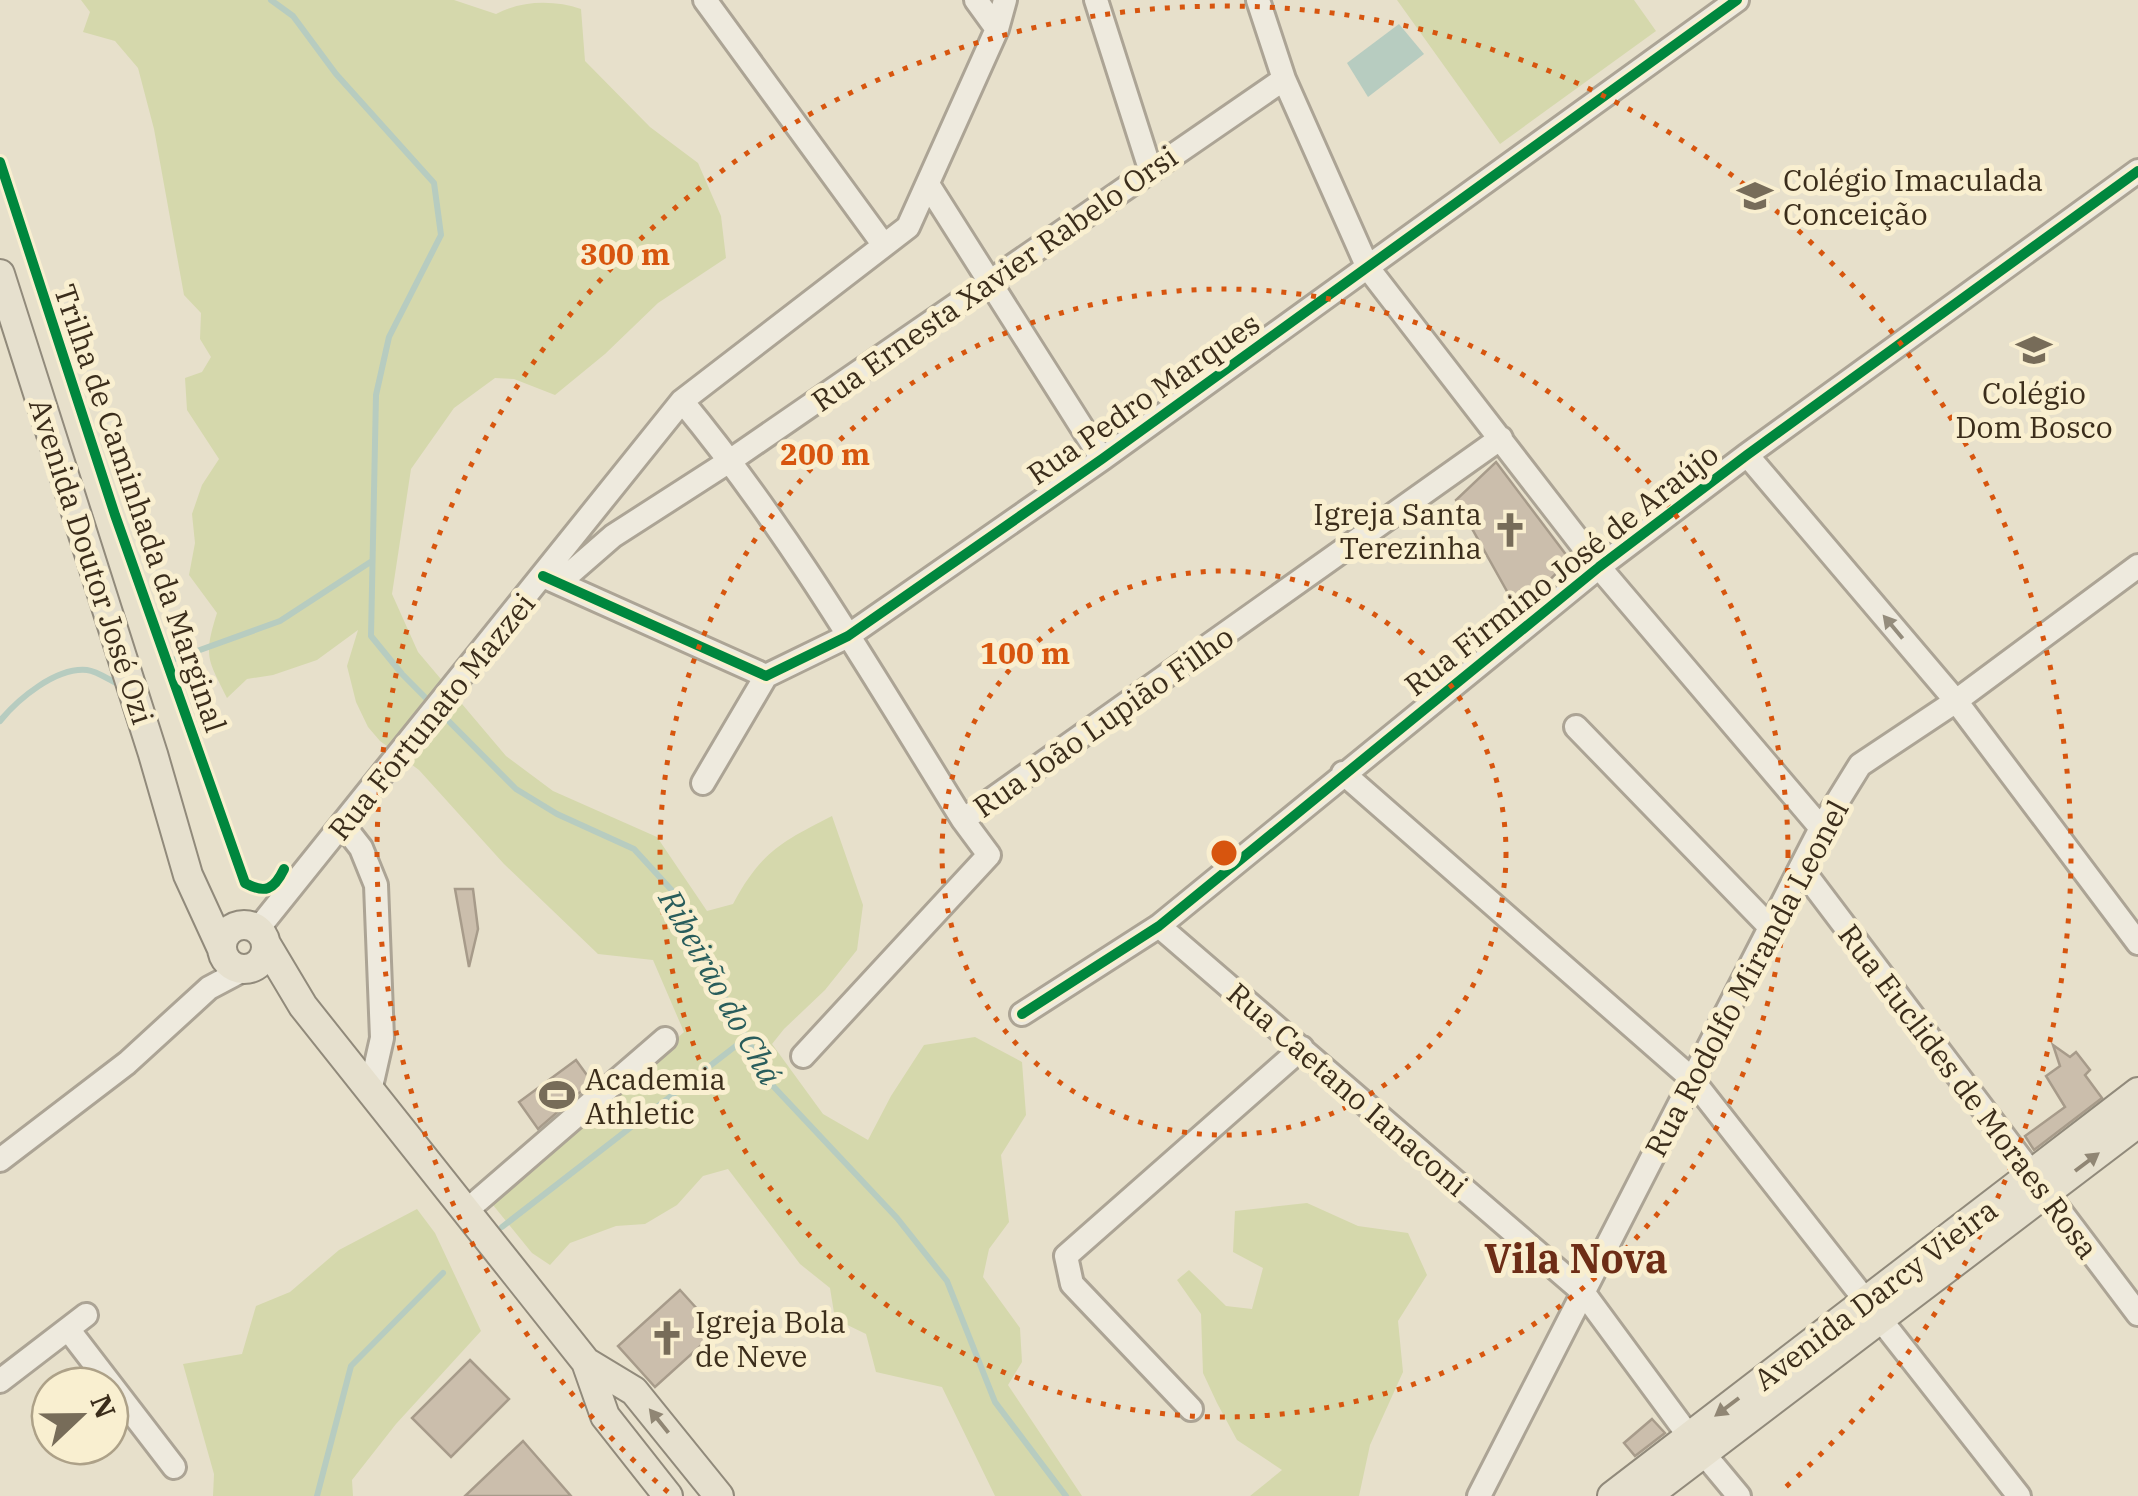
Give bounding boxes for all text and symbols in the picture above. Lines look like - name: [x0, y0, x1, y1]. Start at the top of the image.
- street label: Rua Ernesta Xavier Rabelo Orsi: [803, 136, 1185, 420]
- place label: Colégio Imaculada Conceição: [1783, 160, 2043, 233]
- school or university icon: Colégio Imaculada Conceição: [1736, 177, 1774, 215]
- text: 300 m: [580, 234, 670, 273]
- street label: Trilha de Caminhada da Marginal: [46, 279, 236, 737]
- street label: Rua Pedro Marques: [1019, 303, 1267, 493]
- school or university icon: Colégio Dom Bosco: [2015, 331, 2053, 369]
- place label: Colégio Dom Bosco: [1955, 373, 2113, 446]
- street label: Avenida Doutor José Ozi: [21, 393, 163, 729]
- text: 200 m: [780, 434, 870, 473]
- street label: Rua Firmino José de Araújo: [1396, 434, 1726, 704]
- place label: Igreja Santa Terezinha: [1313, 494, 1482, 567]
- church icon: Igreja Santa Terezinha: [1491, 511, 1529, 549]
- street label: Rua Fortunato Mazzei: [319, 584, 543, 848]
- one-way arrow: [1882, 615, 1904, 640]
- street label: Rua João Lupião Filho: [965, 616, 1241, 826]
- text: 100 m: [980, 633, 1070, 672]
- street label: Rua Rodolfo Miranda Leonel: [1635, 793, 1857, 1163]
- centre of rings: [1206, 835, 1242, 871]
- water label: Ribeirão do Chá: [649, 881, 792, 1093]
- street label: Rua Euclides de Moraes Rosa: [1830, 916, 2108, 1266]
- street label: Rua Caetano Ianaconi: [1220, 974, 1476, 1204]
- place label: Academia Athletic: [585, 1059, 726, 1132]
- sports icon: Academia Athletic: [538, 1076, 576, 1114]
- one-way arrow: [2074, 1153, 2100, 1173]
- street label: Avenida Darcy Vieira: [1745, 1190, 2005, 1398]
- district label: Vila Nova: [1484, 1232, 1668, 1284]
- place label: Igreja Bola de Neve: [695, 1302, 846, 1375]
- church icon: Igreja Bola de Neve: [648, 1319, 686, 1357]
- north arrow: [30, 1366, 130, 1466]
- text: N: [82, 1389, 125, 1424]
- one-way arrow: [1714, 1396, 1740, 1416]
- one-way arrow: [649, 1409, 670, 1434]

